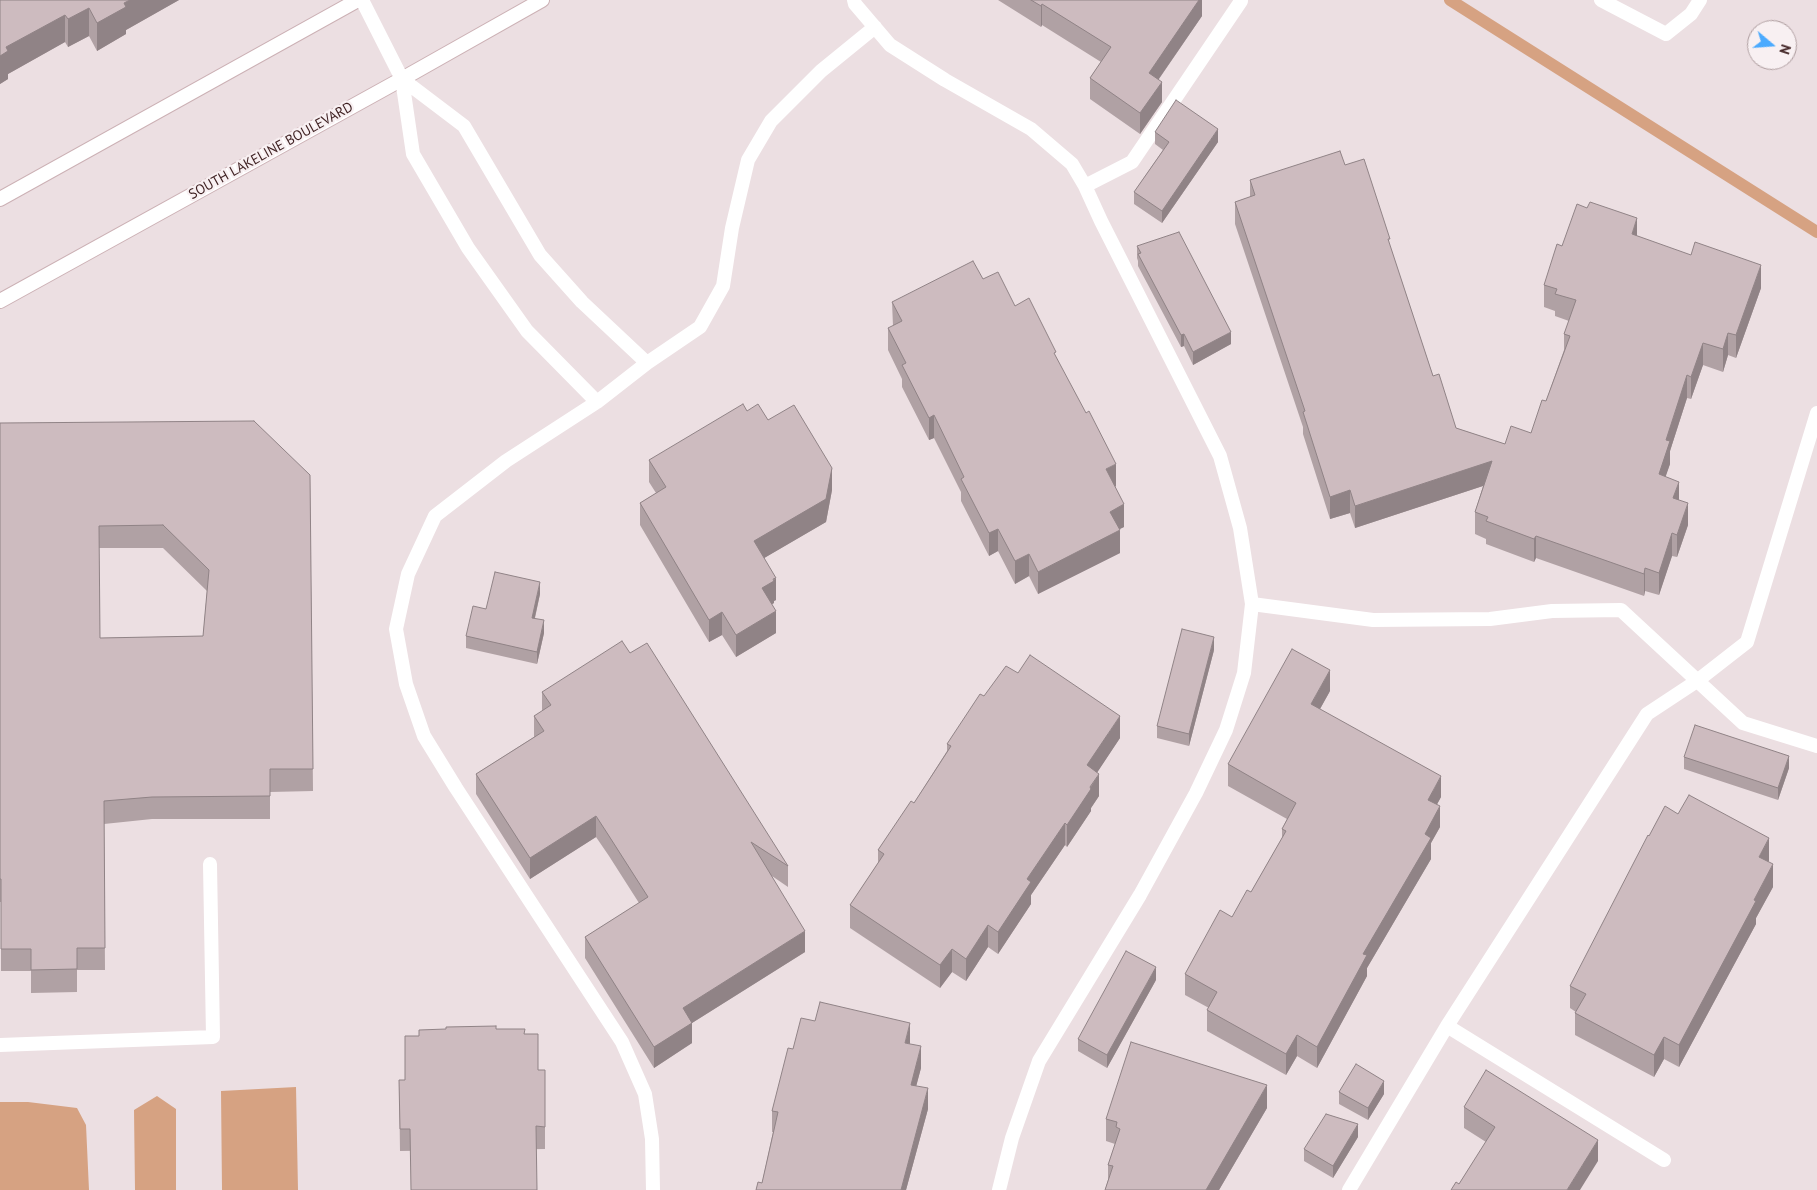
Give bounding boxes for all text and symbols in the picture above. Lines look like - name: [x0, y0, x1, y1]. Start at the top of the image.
- north arrow: [1747, 20, 1797, 70]
- text: N: [1775, 42, 1795, 56]
- street label: SOUTH LAKELINE BOULEVARD: [186, 99, 356, 203]

